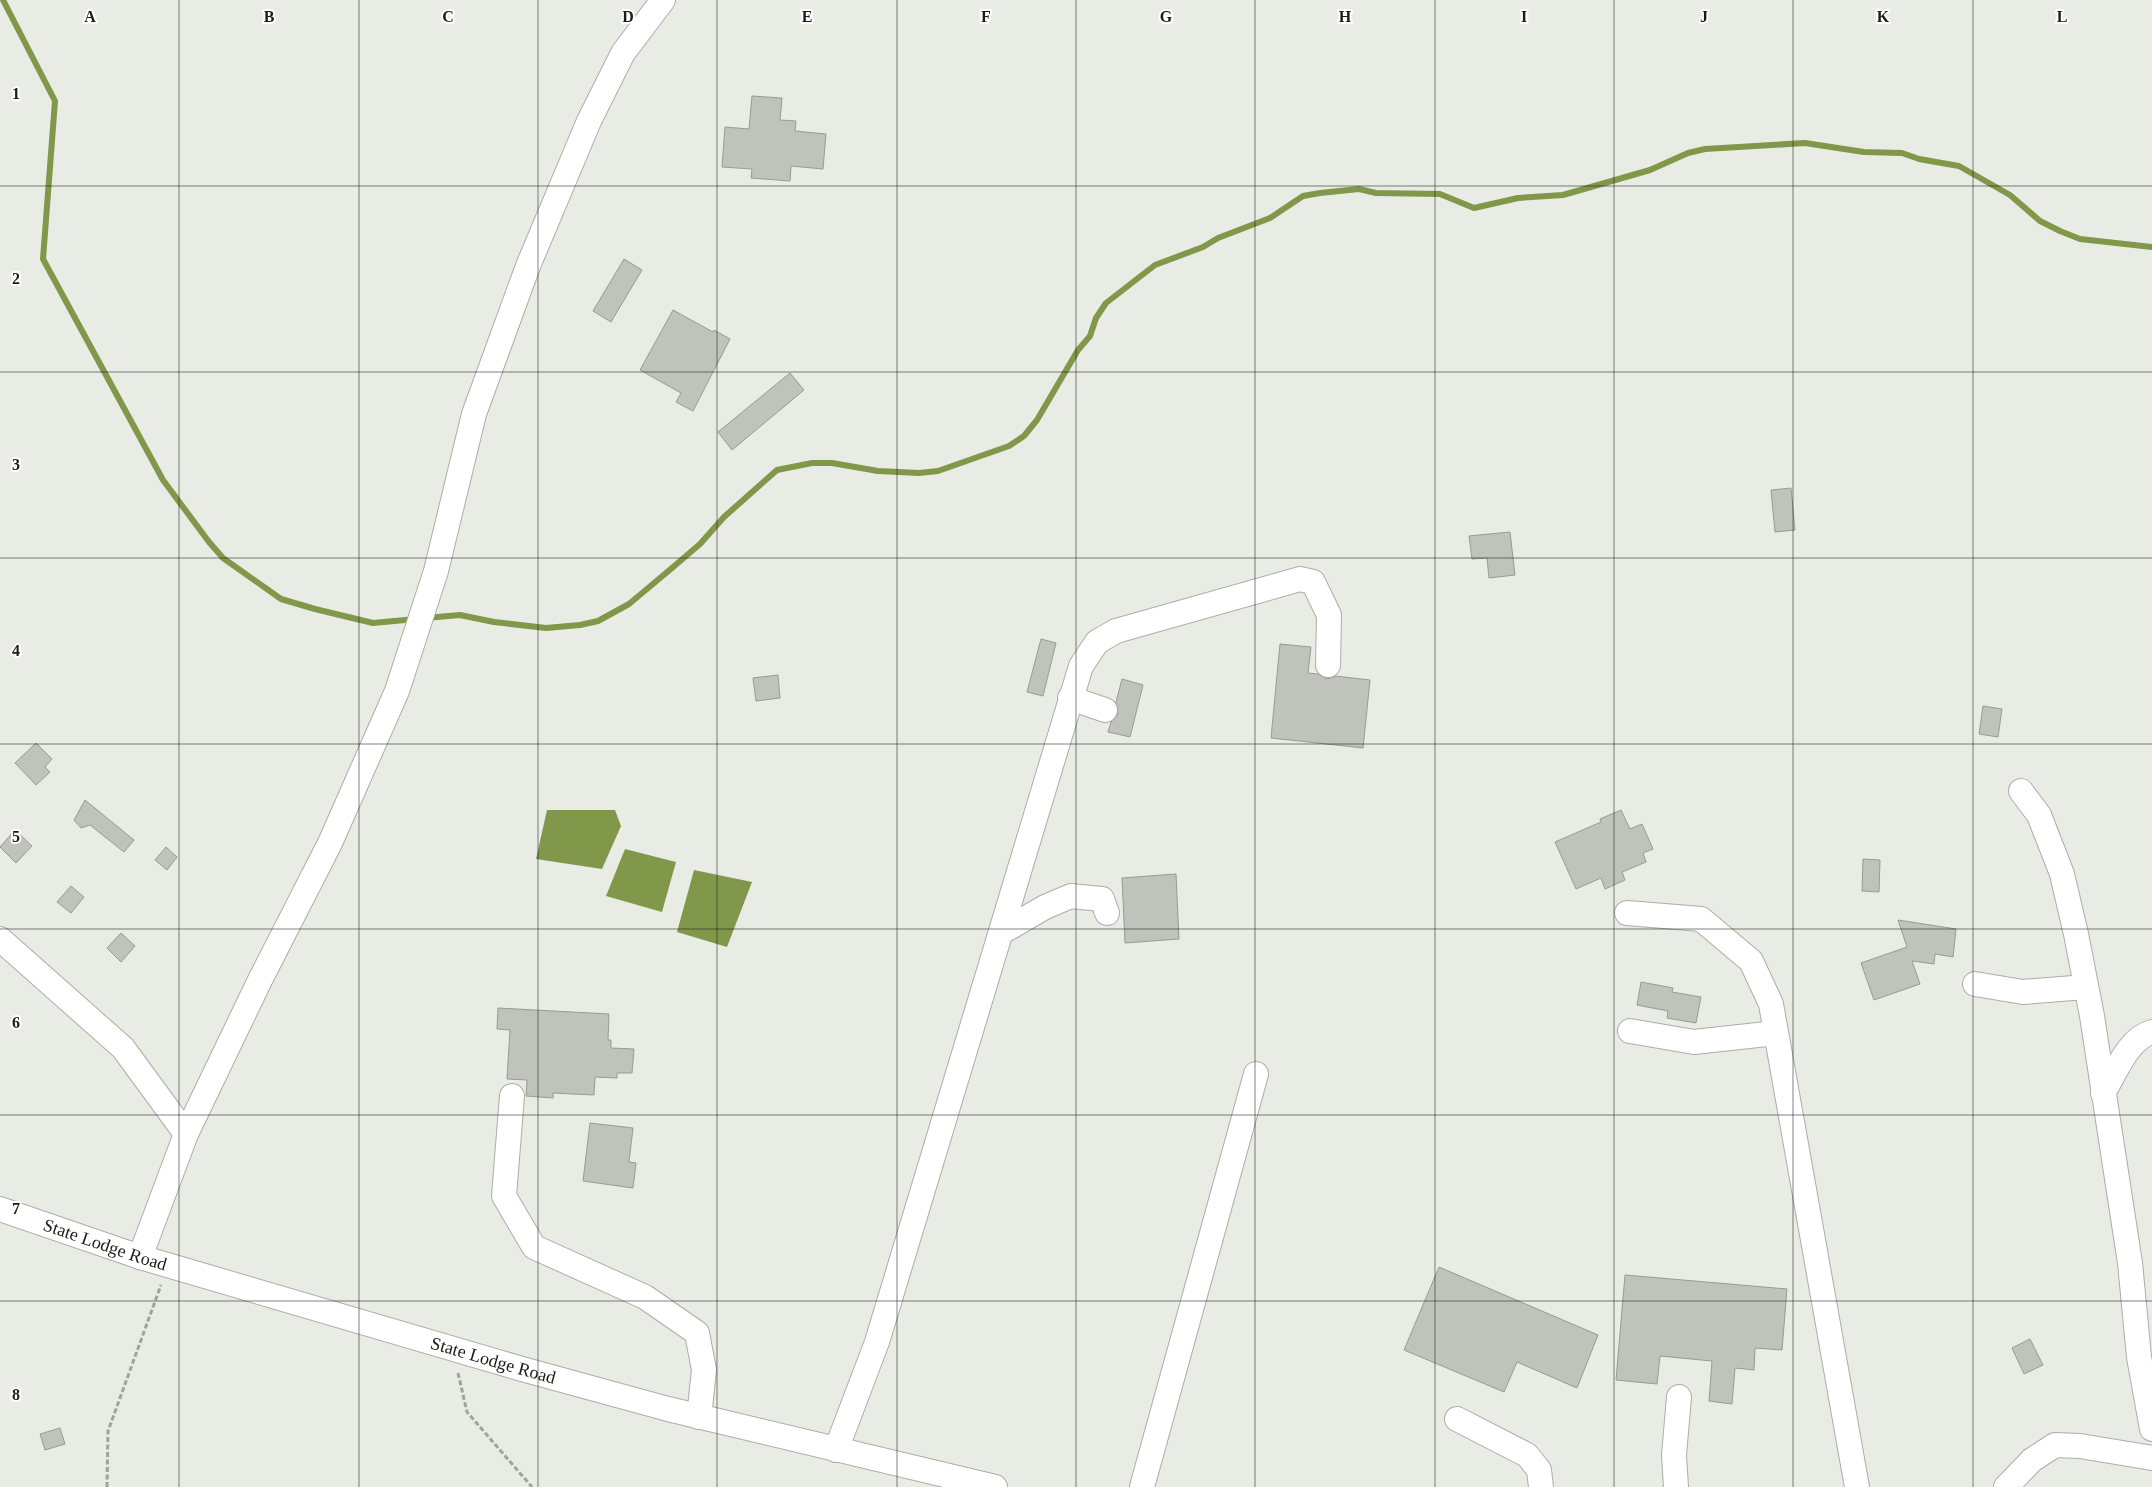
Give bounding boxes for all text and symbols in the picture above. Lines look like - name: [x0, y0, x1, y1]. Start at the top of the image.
- text: A: [84, 8, 96, 25]
- text: B: [264, 8, 275, 25]
- text: C: [442, 8, 454, 25]
- text: D: [622, 8, 634, 25]
- text: E: [802, 8, 812, 25]
- text: F: [981, 8, 991, 25]
- text: G: [1160, 8, 1173, 25]
- text: H: [1339, 8, 1352, 25]
- text: I: [1521, 8, 1527, 25]
- text: J: [1700, 8, 1708, 25]
- text: K: [1877, 8, 1890, 25]
- text: L: [2057, 8, 2067, 25]
- text: 1: [12, 85, 20, 102]
- text: 2: [12, 270, 20, 287]
- text: 3: [12, 456, 20, 473]
- text: 4: [12, 642, 20, 659]
- text: 5: [12, 828, 20, 845]
- text: 6: [12, 1014, 20, 1031]
- text: 7: [12, 1200, 20, 1217]
- street label: State Lodge Road: [41, 1215, 169, 1274]
- street label: State Lodge Road: [428, 1333, 558, 1388]
- text: 8: [12, 1386, 20, 1403]

